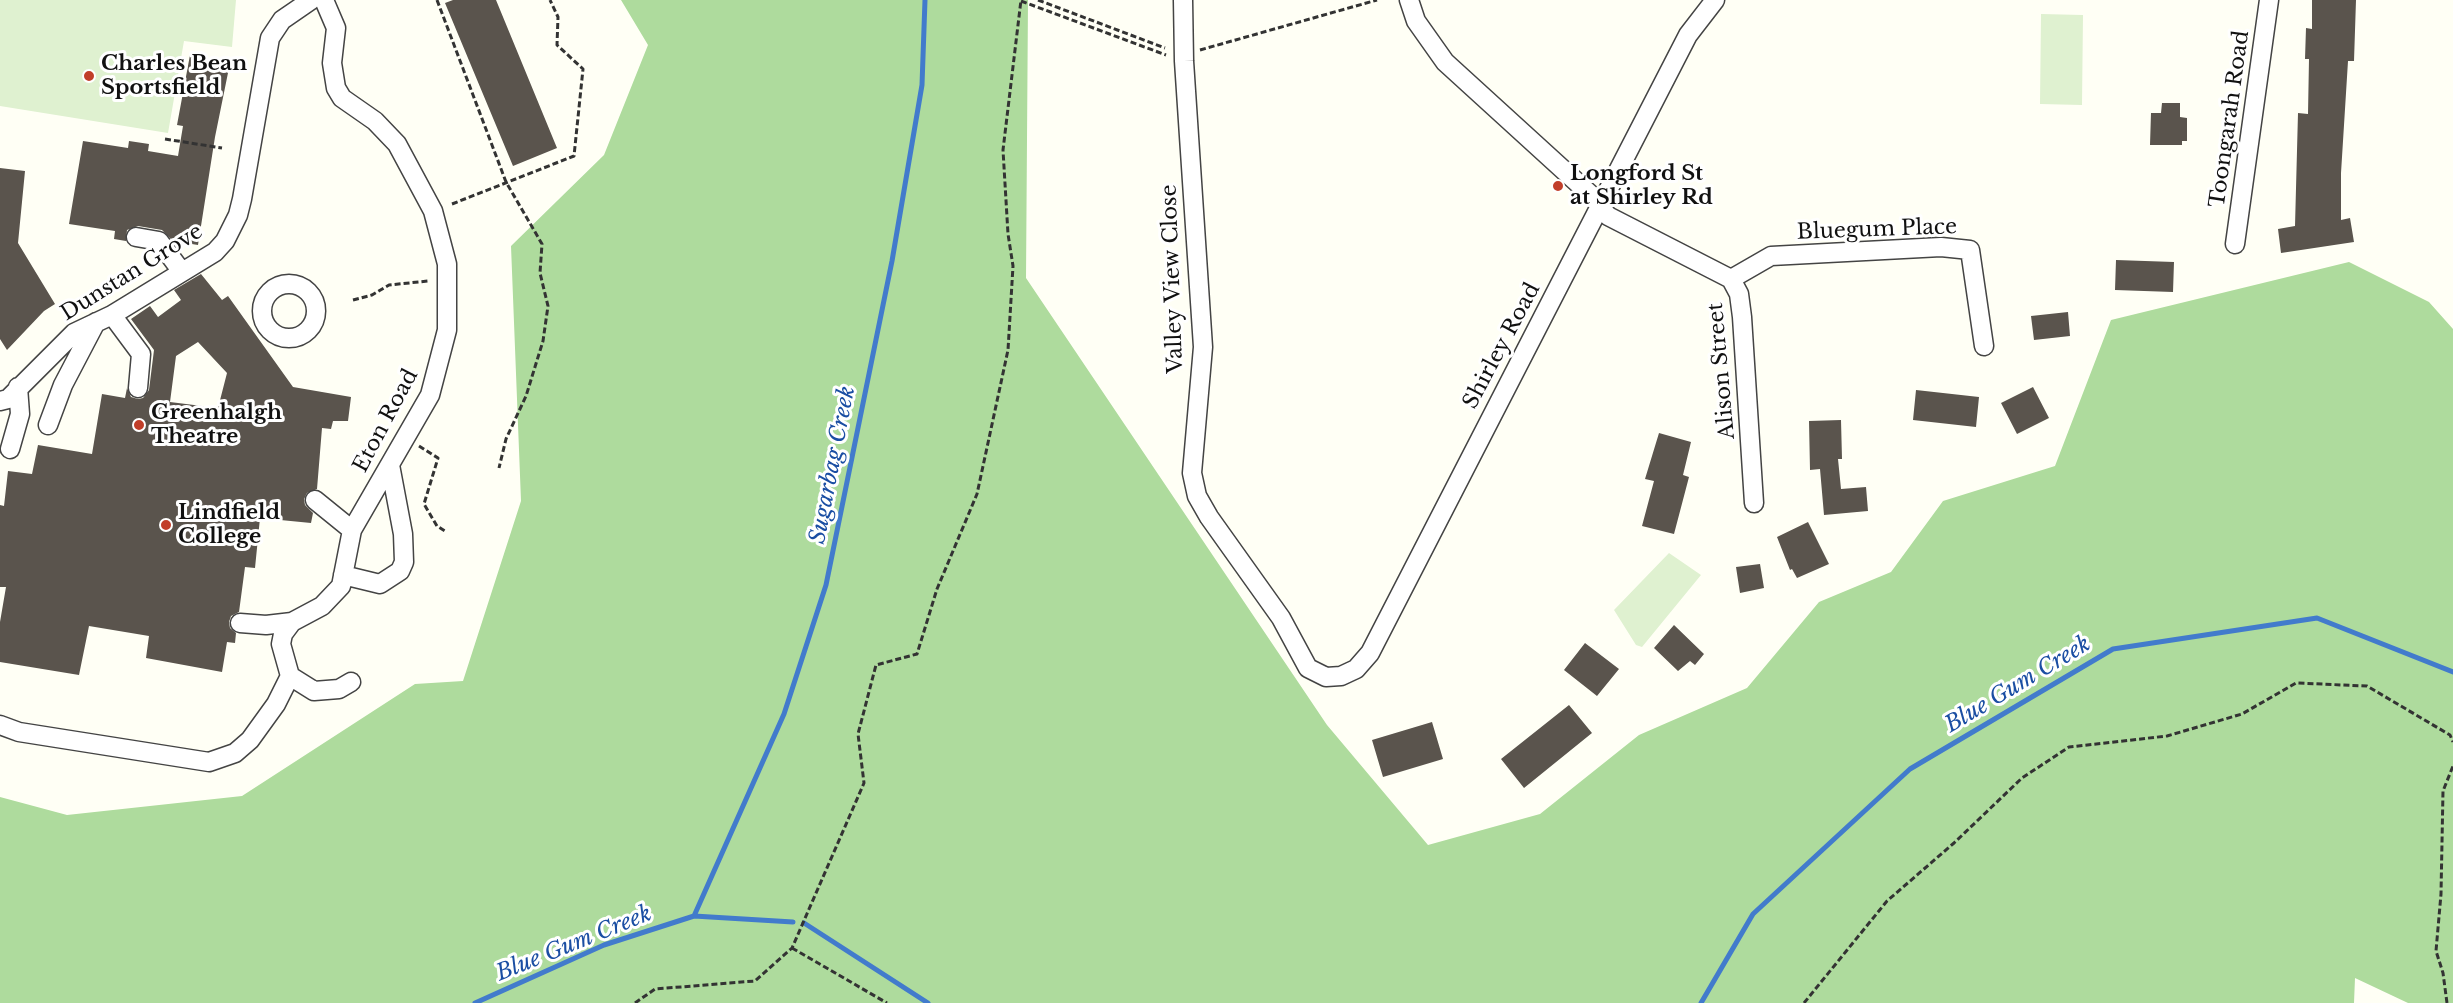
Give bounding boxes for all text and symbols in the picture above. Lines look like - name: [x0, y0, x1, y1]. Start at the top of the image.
- street label: Toongarah Road: [2205, 29, 2255, 209]
- place label: Charles Bean Sportsfield: [101, 51, 247, 101]
- marker: Charles Bean Sportsfield: [82, 69, 96, 83]
- place label: Longford St at Shirley Rd: [1570, 161, 1713, 211]
- marker: Longford St at Shirley Rd: [1551, 179, 1565, 193]
- street label: Valley View Close: [1157, 184, 1189, 374]
- street label: Bluegum Place: [1796, 215, 1958, 245]
- street label: Dunstan Grove: [56, 219, 208, 327]
- street label: Shirley Road: [1458, 279, 1546, 413]
- street label: Alison Street: [1703, 302, 1741, 440]
- street label: Eton Road: [348, 365, 424, 477]
- water label: Sugarbag Creek: [805, 384, 861, 546]
- place label: Greenhalgh Theatre: [151, 400, 282, 450]
- marker: Greenhalgh Theatre: [132, 418, 146, 432]
- place label: Lindfield College: [178, 500, 280, 550]
- marker: Lindfield College: [159, 518, 173, 532]
- water label: Blue Gum Creek: [1940, 631, 2096, 739]
- water label: Blue Gum Creek: [493, 901, 655, 987]

